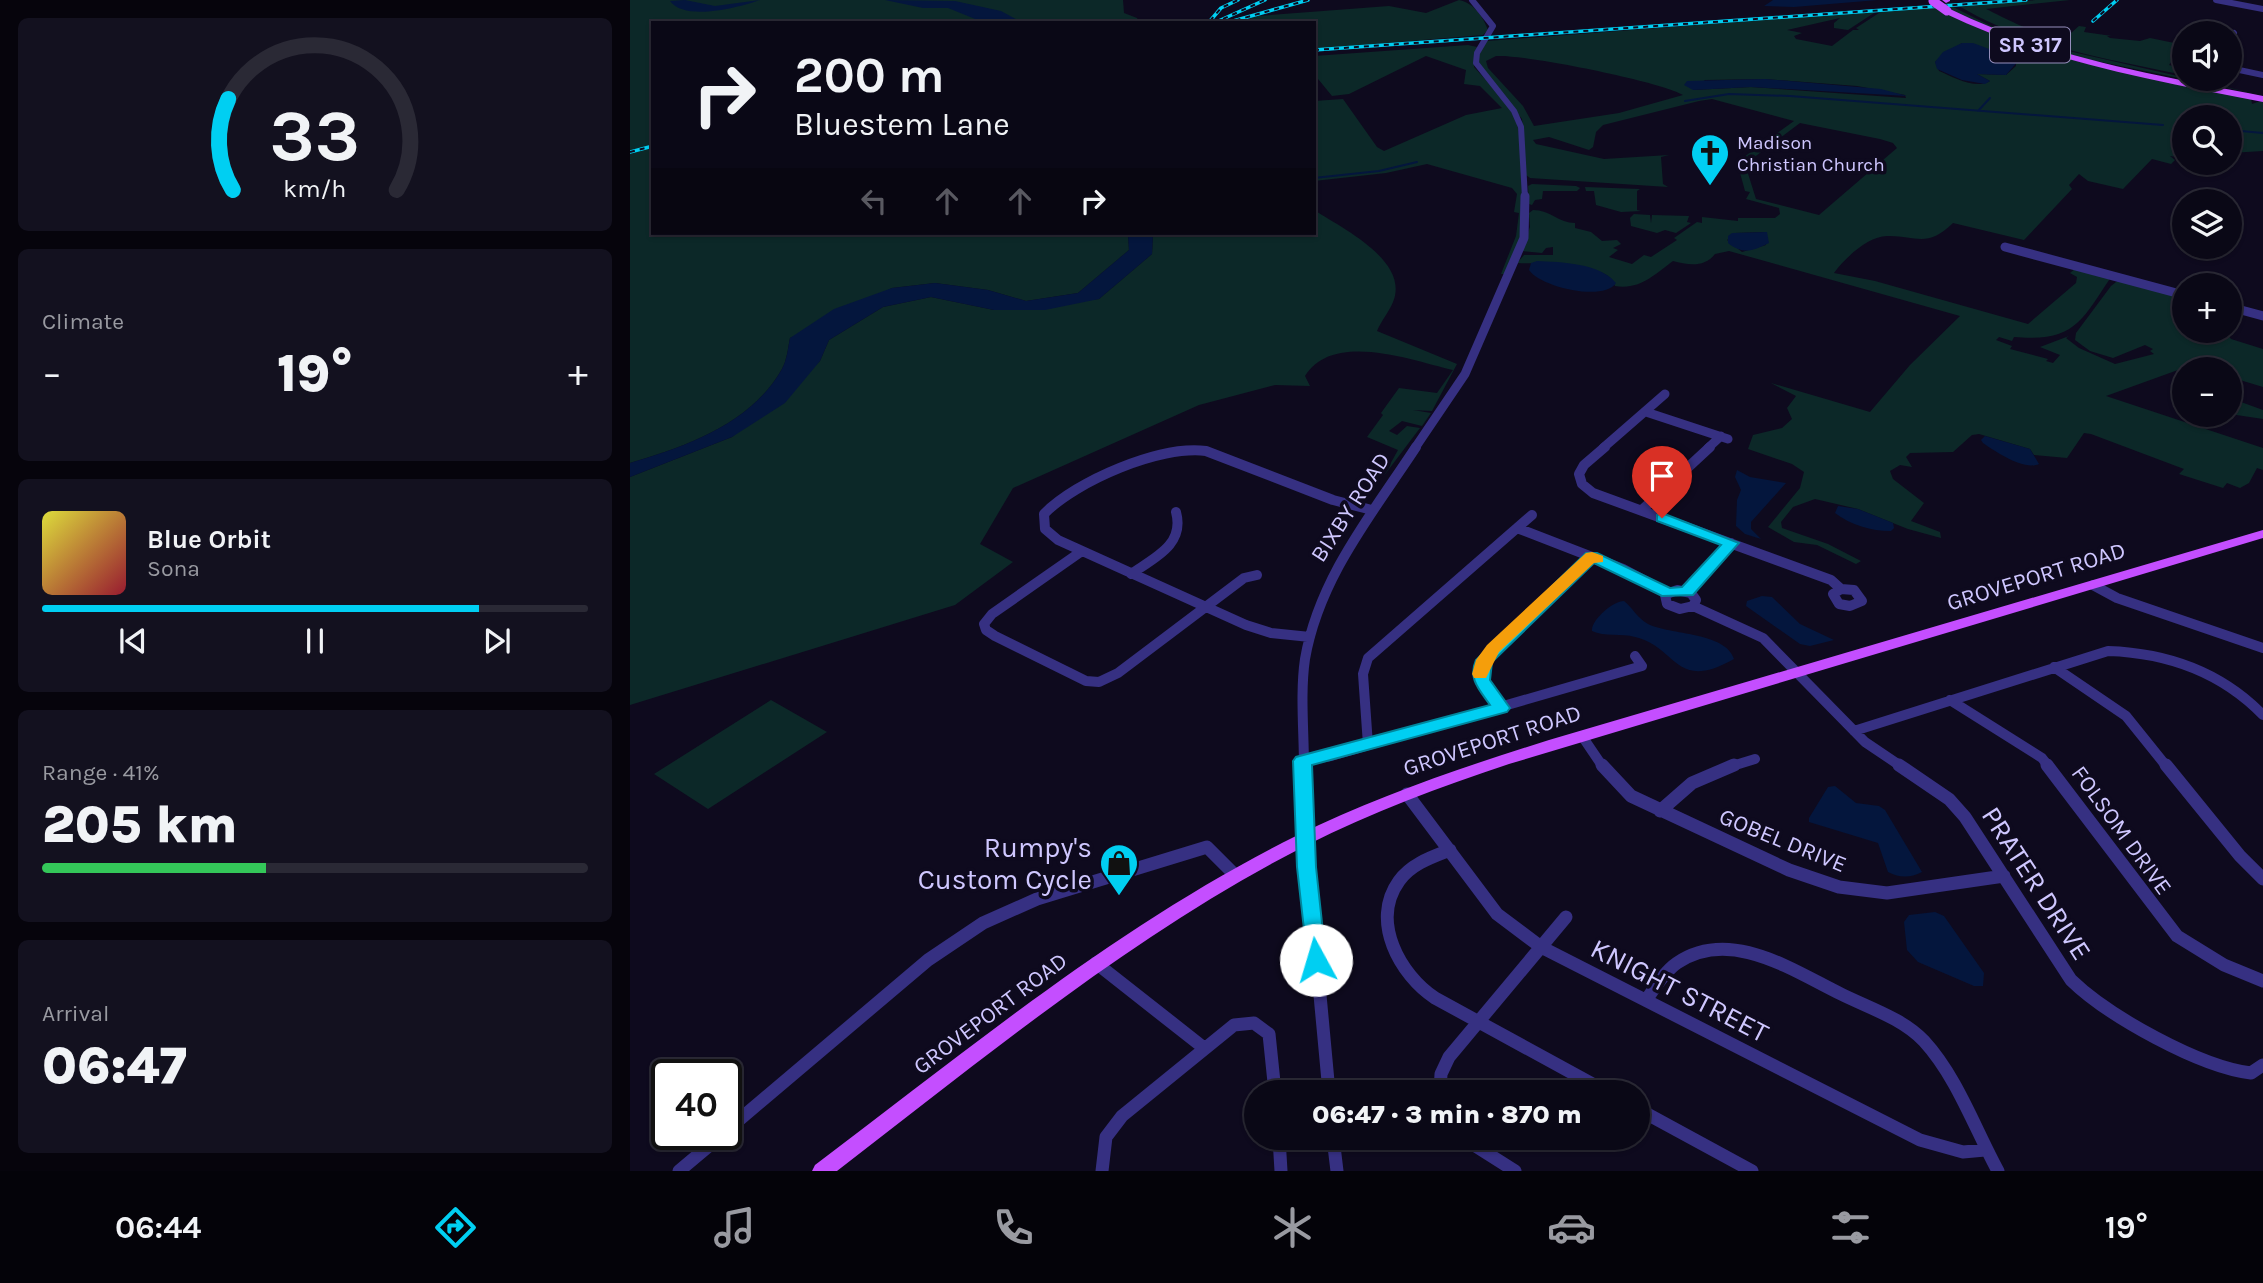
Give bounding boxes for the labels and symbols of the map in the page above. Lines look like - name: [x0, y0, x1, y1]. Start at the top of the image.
- road number: SR 317: [1990, 28, 2070, 62]
- church icon: Madison Christian Church: [1689, 132, 1731, 187]
- place label: Madison Christian Church: [1737, 132, 1885, 176]
- pin: [1632, 446, 1692, 518]
- street label: BIXBY ROAD: [1305, 447, 1396, 567]
- street label: GROVEPORT ROAD: [1944, 536, 2129, 616]
- street label: GROVEPORT ROAD: [1400, 699, 1584, 782]
- street label: FOLSOM DRIVE: [2066, 761, 2177, 900]
- street label: PRATER DRIVE: [1975, 800, 2098, 966]
- street label: GOBEL DRIVE: [1715, 803, 1850, 878]
- place label: Rumpy's Custom Cycle: [918, 831, 1092, 896]
- shop icon: Rumpy's Custom Cycle: [1098, 842, 1140, 897]
- position arrow: [1279, 923, 1353, 997]
- street label: KNIGHT STREET: [1585, 931, 1774, 1049]
- street label: GROVEPORT ROAD: [908, 947, 1072, 1080]
- speed limit sign: 40: [651, 1059, 742, 1150]

